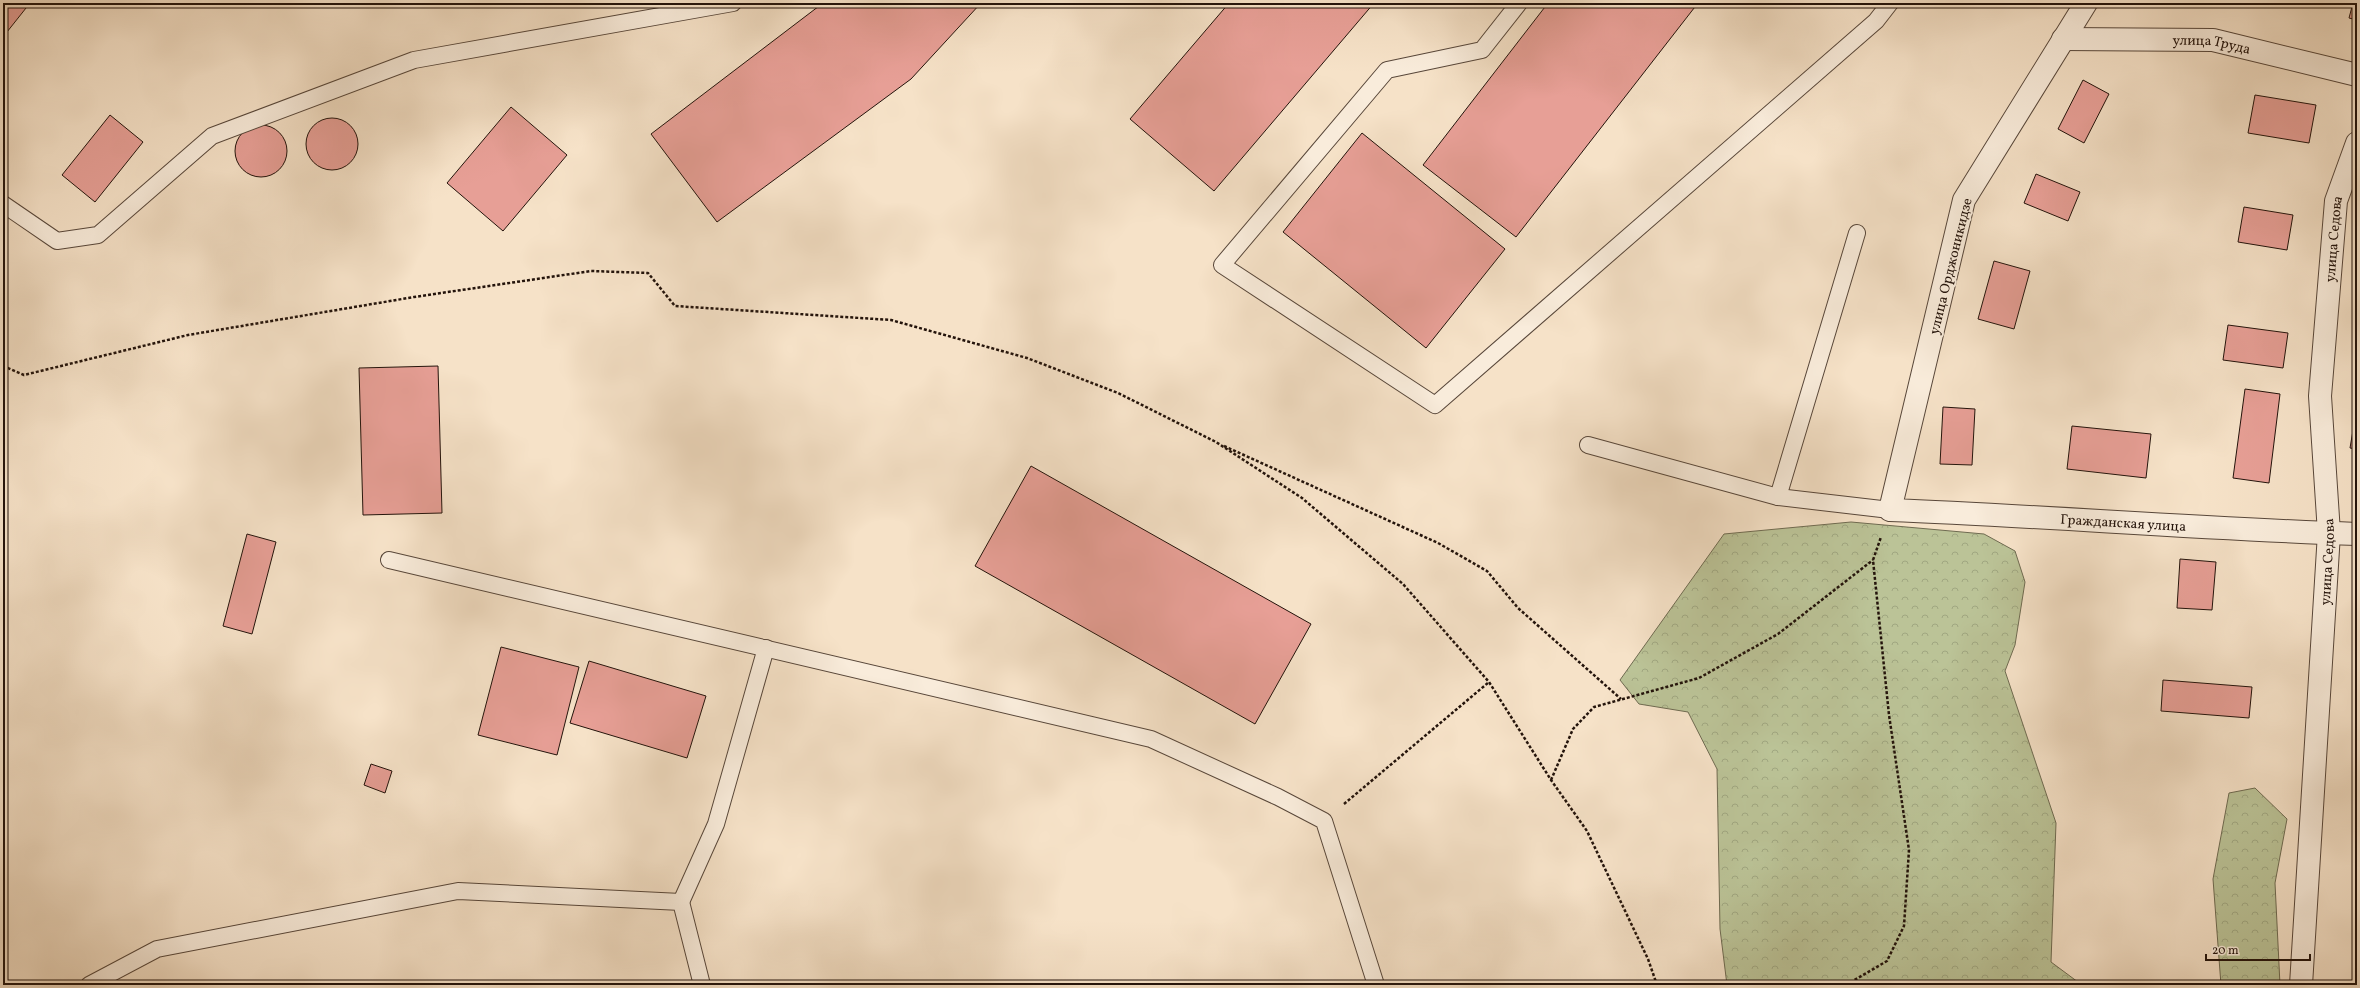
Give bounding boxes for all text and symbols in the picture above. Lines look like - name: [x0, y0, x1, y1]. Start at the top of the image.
- street label: улица Труда: [2172, 32, 2252, 60]
- street label: улица Седова: [2321, 193, 2348, 283]
- street label: улица Орджоникидзе: [1925, 196, 1978, 337]
- street label: Гражданская улица: [2060, 511, 2187, 537]
- street label: улица Седова: [2317, 518, 2340, 606]
- scale bar: [2206, 936, 2310, 962]
- text: 20 m: [2212, 943, 2239, 959]

